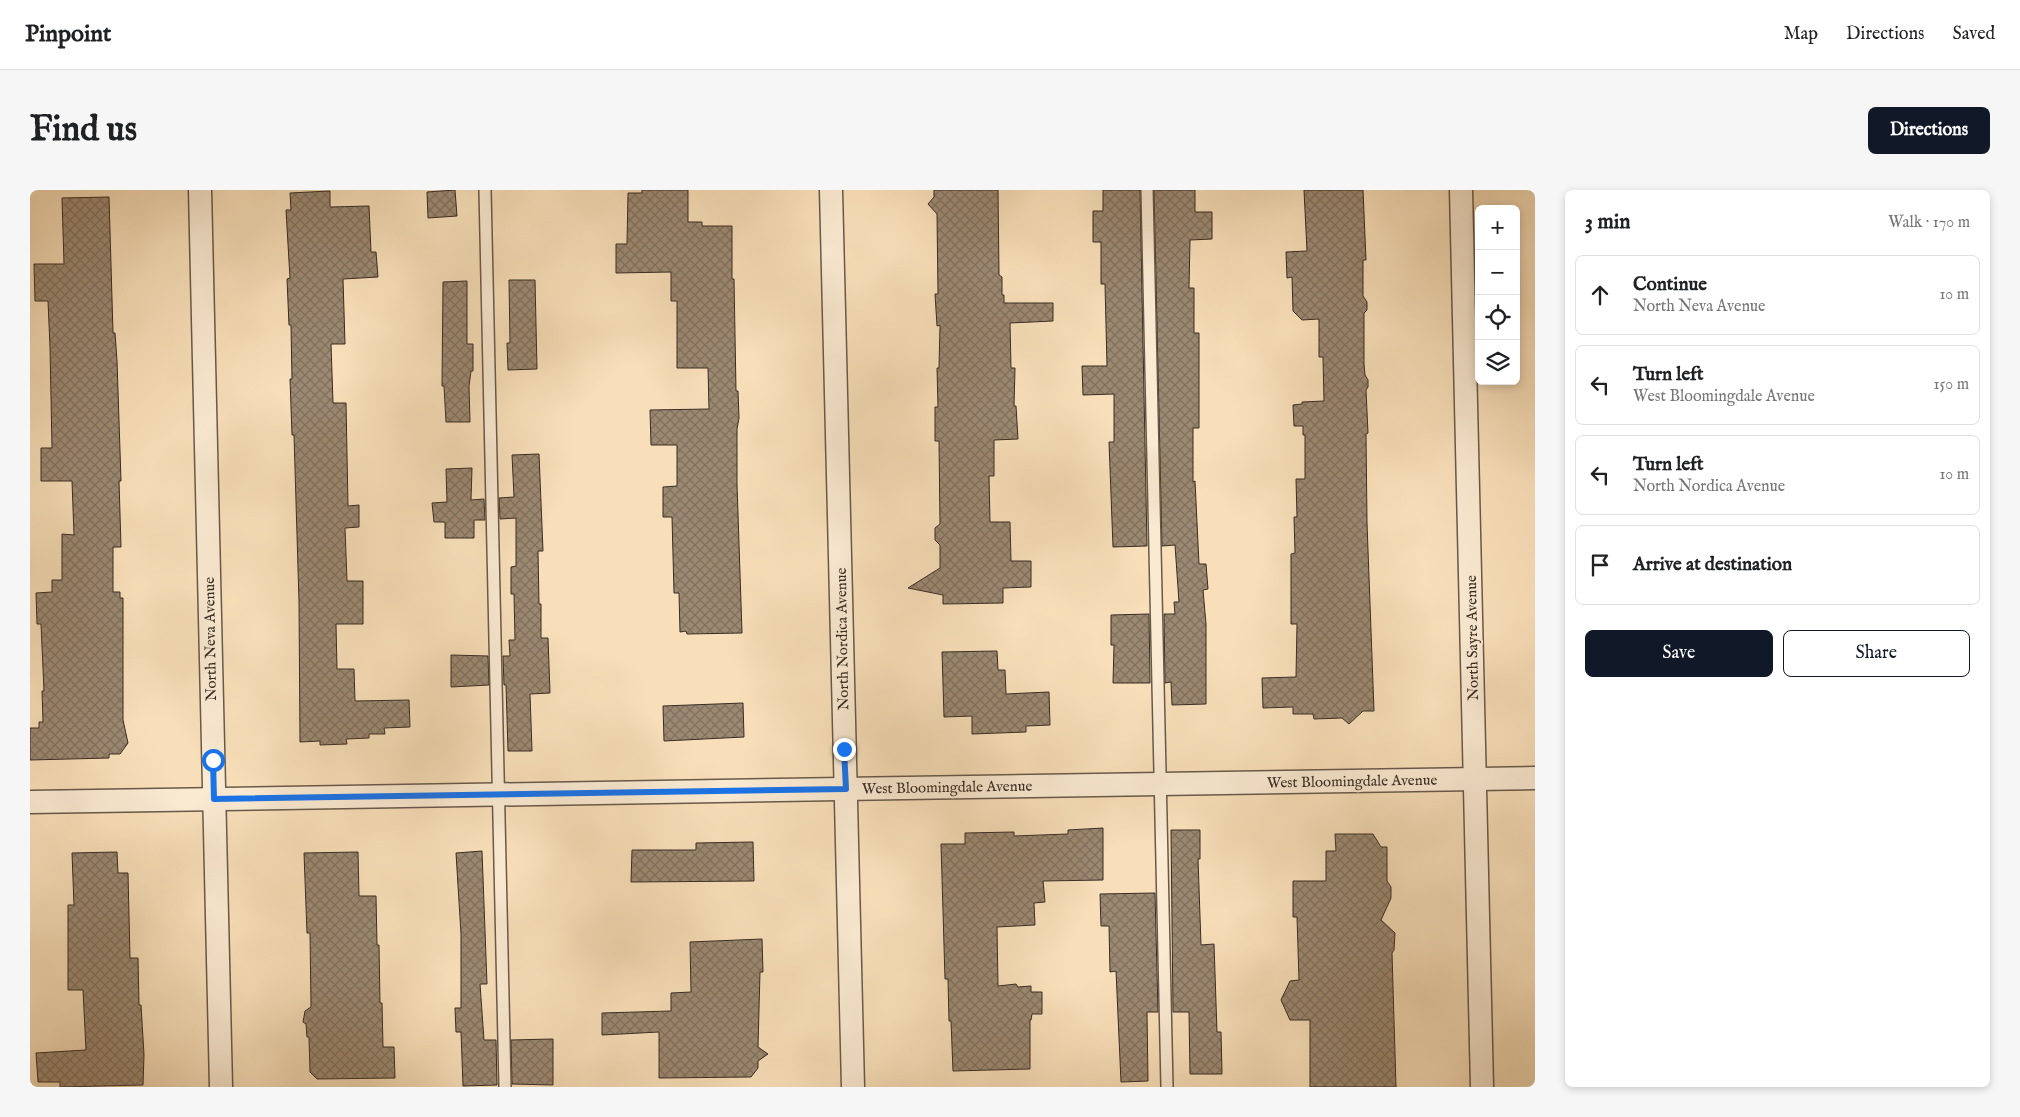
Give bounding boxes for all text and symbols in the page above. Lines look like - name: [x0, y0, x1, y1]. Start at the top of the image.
- text: Pinpoint: [25, 19, 111, 50]
- text: Map: [1784, 23, 1818, 46]
- text: Directions: [1846, 23, 1924, 46]
- text: Saved: [1952, 23, 1995, 46]
- button: Directions: [1868, 107, 1990, 154]
- text: Find us: [30, 108, 137, 153]
- map controls: [1475, 205, 1520, 385]
- button: +: [1475, 205, 1520, 250]
- text: 3 min: [1585, 209, 1630, 236]
- text: Walk · 170 m: [1888, 213, 1970, 233]
- button: −: [1475, 250, 1520, 295]
- text: Continue: [1633, 273, 1707, 297]
- icon: ahead: [1586, 281, 1614, 309]
- text: 10 m: [1939, 285, 1969, 305]
- button: locate: [1475, 295, 1520, 340]
- text: North Neva Avenue: [1633, 297, 1765, 317]
- button: layers: [1475, 340, 1520, 385]
- text: Turn left: [1633, 363, 1704, 387]
- icon: left: [1586, 371, 1614, 399]
- text: 150 m: [1934, 375, 1969, 395]
- text: West Bloomingdale Avenue: [1633, 387, 1815, 407]
- text: Turn left: [1633, 453, 1704, 477]
- icon: left: [1586, 461, 1614, 489]
- text: 10 m: [1939, 465, 1969, 485]
- text: North Nordica Avenue: [1633, 477, 1785, 497]
- icon: arrive: [1586, 551, 1614, 579]
- text: Arrive at destination: [1633, 553, 1792, 577]
- street label: North Nordica Avenue: [832, 567, 853, 710]
- street label: North Sayre Avenue: [1462, 575, 1483, 701]
- street label: North Neva Avenue: [200, 577, 221, 701]
- button: Save: [1585, 630, 1773, 677]
- button: Share: [1783, 630, 1970, 677]
- route end: [833, 738, 856, 761]
- route start: [202, 749, 225, 772]
- street label: West Bloomingdale Avenue: [1267, 771, 1437, 792]
- street label: West Bloomingdale Avenue: [862, 777, 1032, 798]

